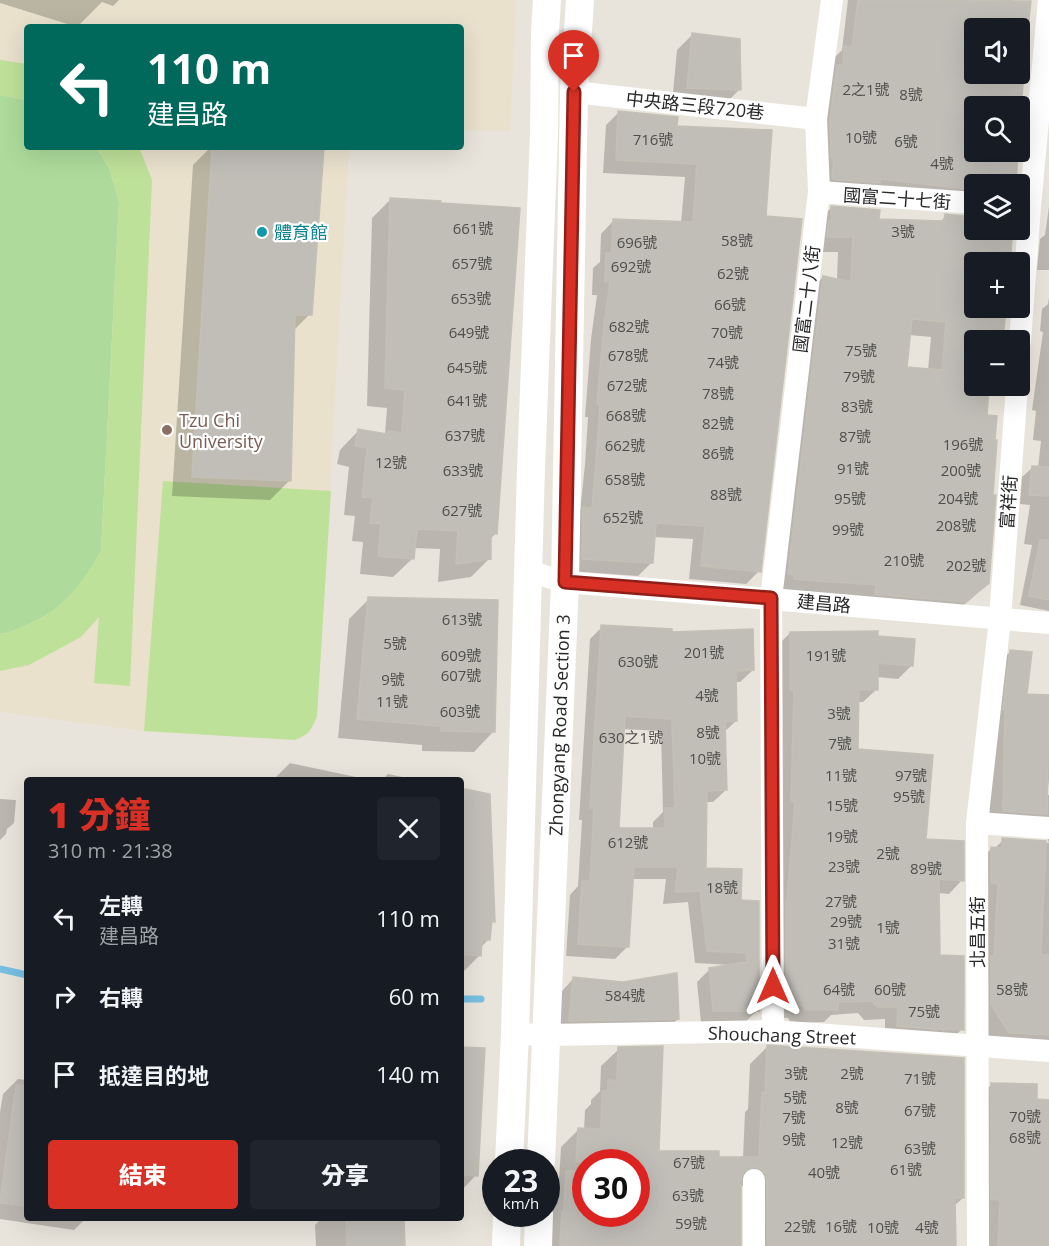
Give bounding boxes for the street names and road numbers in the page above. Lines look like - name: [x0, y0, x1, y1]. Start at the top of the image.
- street label: 中央路三段720巷: [625, 86, 765, 124]
- street label: 國富二十七街: [842, 182, 952, 214]
- street label: 國富二十八街: [788, 244, 824, 354]
- street label: 富祥街: [994, 474, 1022, 530]
- street label: 建昌路: [796, 589, 852, 617]
- street label: Zhongyang Road Section 3: [543, 614, 575, 836]
- street label: 北昌五街: [965, 896, 989, 968]
- street label: Shouchang Street: [708, 1020, 856, 1050]

